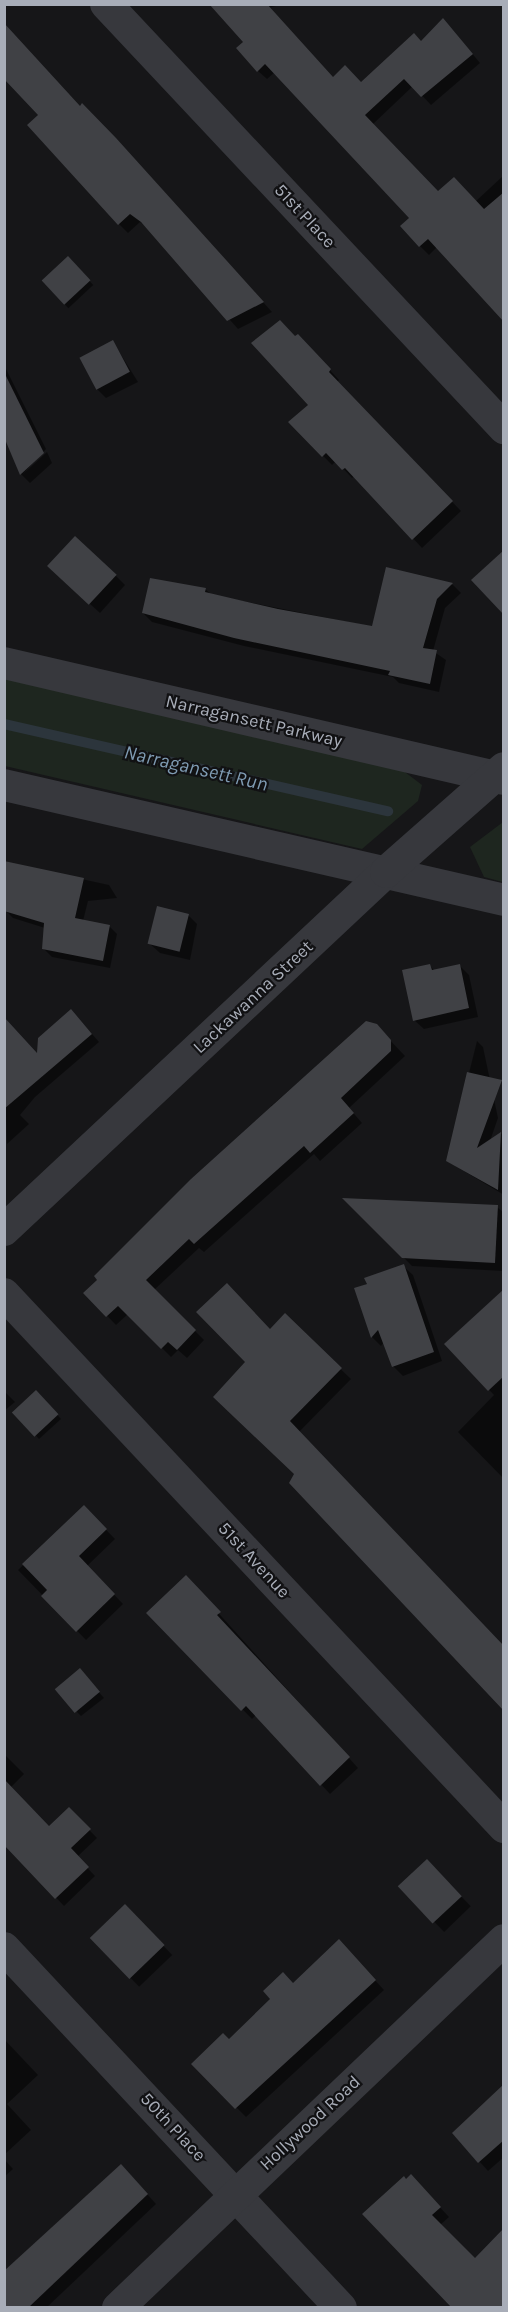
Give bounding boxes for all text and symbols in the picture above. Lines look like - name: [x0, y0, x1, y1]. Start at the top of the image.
- street label: 51st Place: [270, 179, 340, 253]
- street label: Narragansett Parkway: [164, 690, 344, 752]
- water label: Narragansett Run: [122, 740, 270, 796]
- street label: Lackawanna Street: [189, 936, 317, 1058]
- street label: 51st Avenue: [213, 1518, 295, 1602]
- street label: Hollywood Road: [255, 2071, 365, 2175]
- street label: 50th Place: [136, 2088, 210, 2166]

